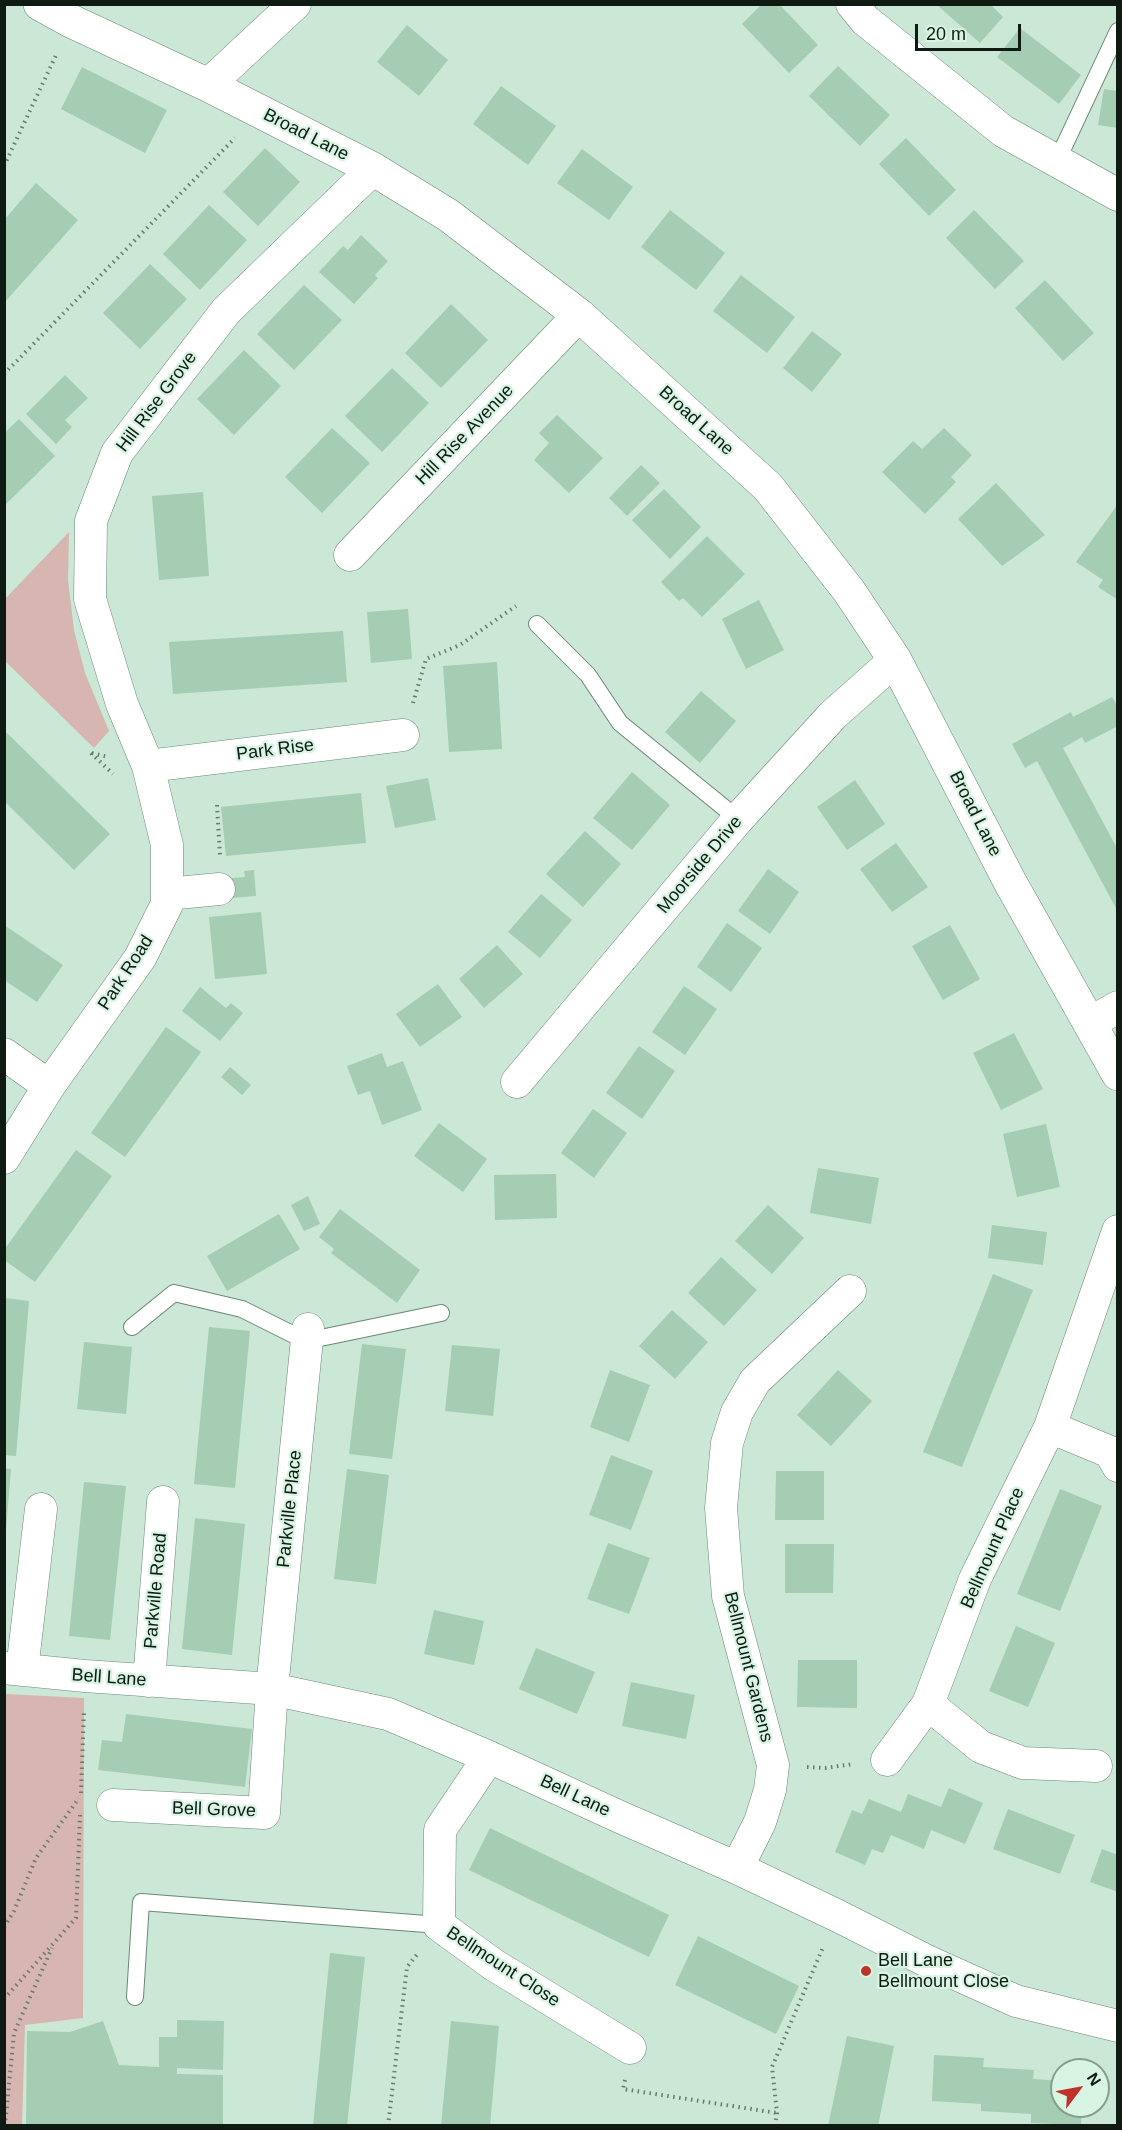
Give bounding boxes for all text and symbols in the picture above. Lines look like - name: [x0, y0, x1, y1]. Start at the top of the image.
- scale bar: [918, 12, 1024, 50]
- text: 20 m: [926, 24, 966, 44]
- street label: Broad Lane: [260, 104, 352, 166]
- street label: Hill Rise Grove: [112, 348, 202, 456]
- street label: Hill Rise Avenue: [411, 380, 519, 490]
- street label: Broad Lane: [654, 382, 738, 460]
- street label: Park Rise: [235, 735, 315, 765]
- street label: Broad Lane: [944, 768, 1006, 860]
- street label: Moorside Drive: [653, 812, 747, 918]
- street label: Park Road: [94, 931, 158, 1015]
- street label: Parkville Place: [273, 1449, 307, 1569]
- street label: Bellmount Place: [957, 1484, 1029, 1612]
- street label: Parkville Road: [140, 1532, 172, 1650]
- street label: Bellmount Gardens: [719, 1590, 777, 1744]
- street label: Bell Lane: [71, 1665, 147, 1691]
- street label: Bell Lane: [536, 1770, 614, 1822]
- street label: Bell Grove: [172, 1798, 256, 1822]
- street label: Bellmount Close: [442, 1922, 564, 2012]
- place label: Bell Lane Bellmount Close: [878, 1950, 1009, 1992]
- marker: Bell Lane Bellmount Close: [859, 1964, 873, 1978]
- north arrow: [1050, 2058, 1110, 2118]
- text: N: [1084, 2070, 1104, 2089]

